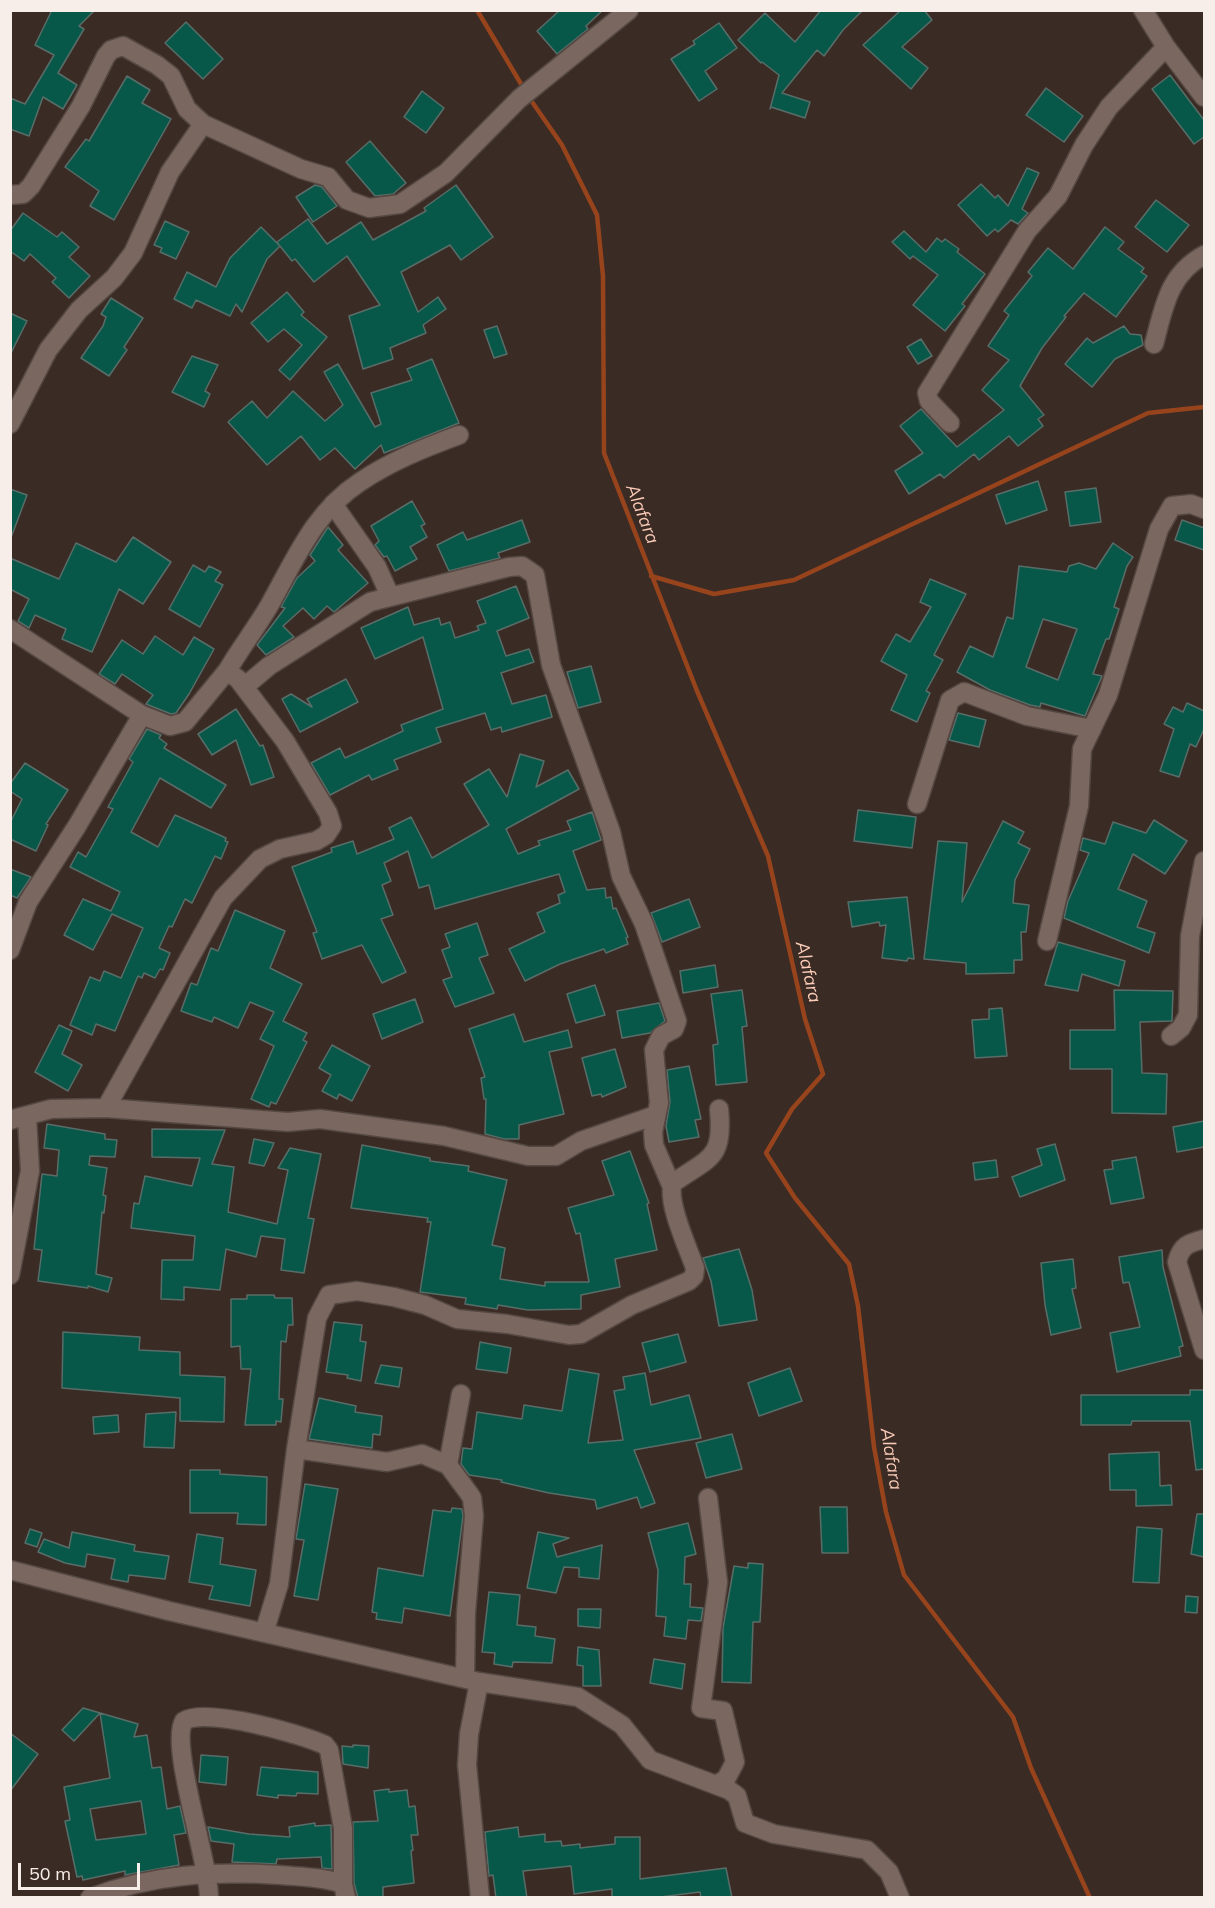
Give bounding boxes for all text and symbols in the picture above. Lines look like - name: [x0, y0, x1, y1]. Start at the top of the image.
- water label: Alafara: [621, 481, 663, 547]
- water label: Alafara: [790, 939, 826, 1005]
- water label: Alafara: [875, 1427, 907, 1491]
- scale bar: [21, 1851, 142, 1889]
- text: 50 m: [29, 1862, 71, 1885]

